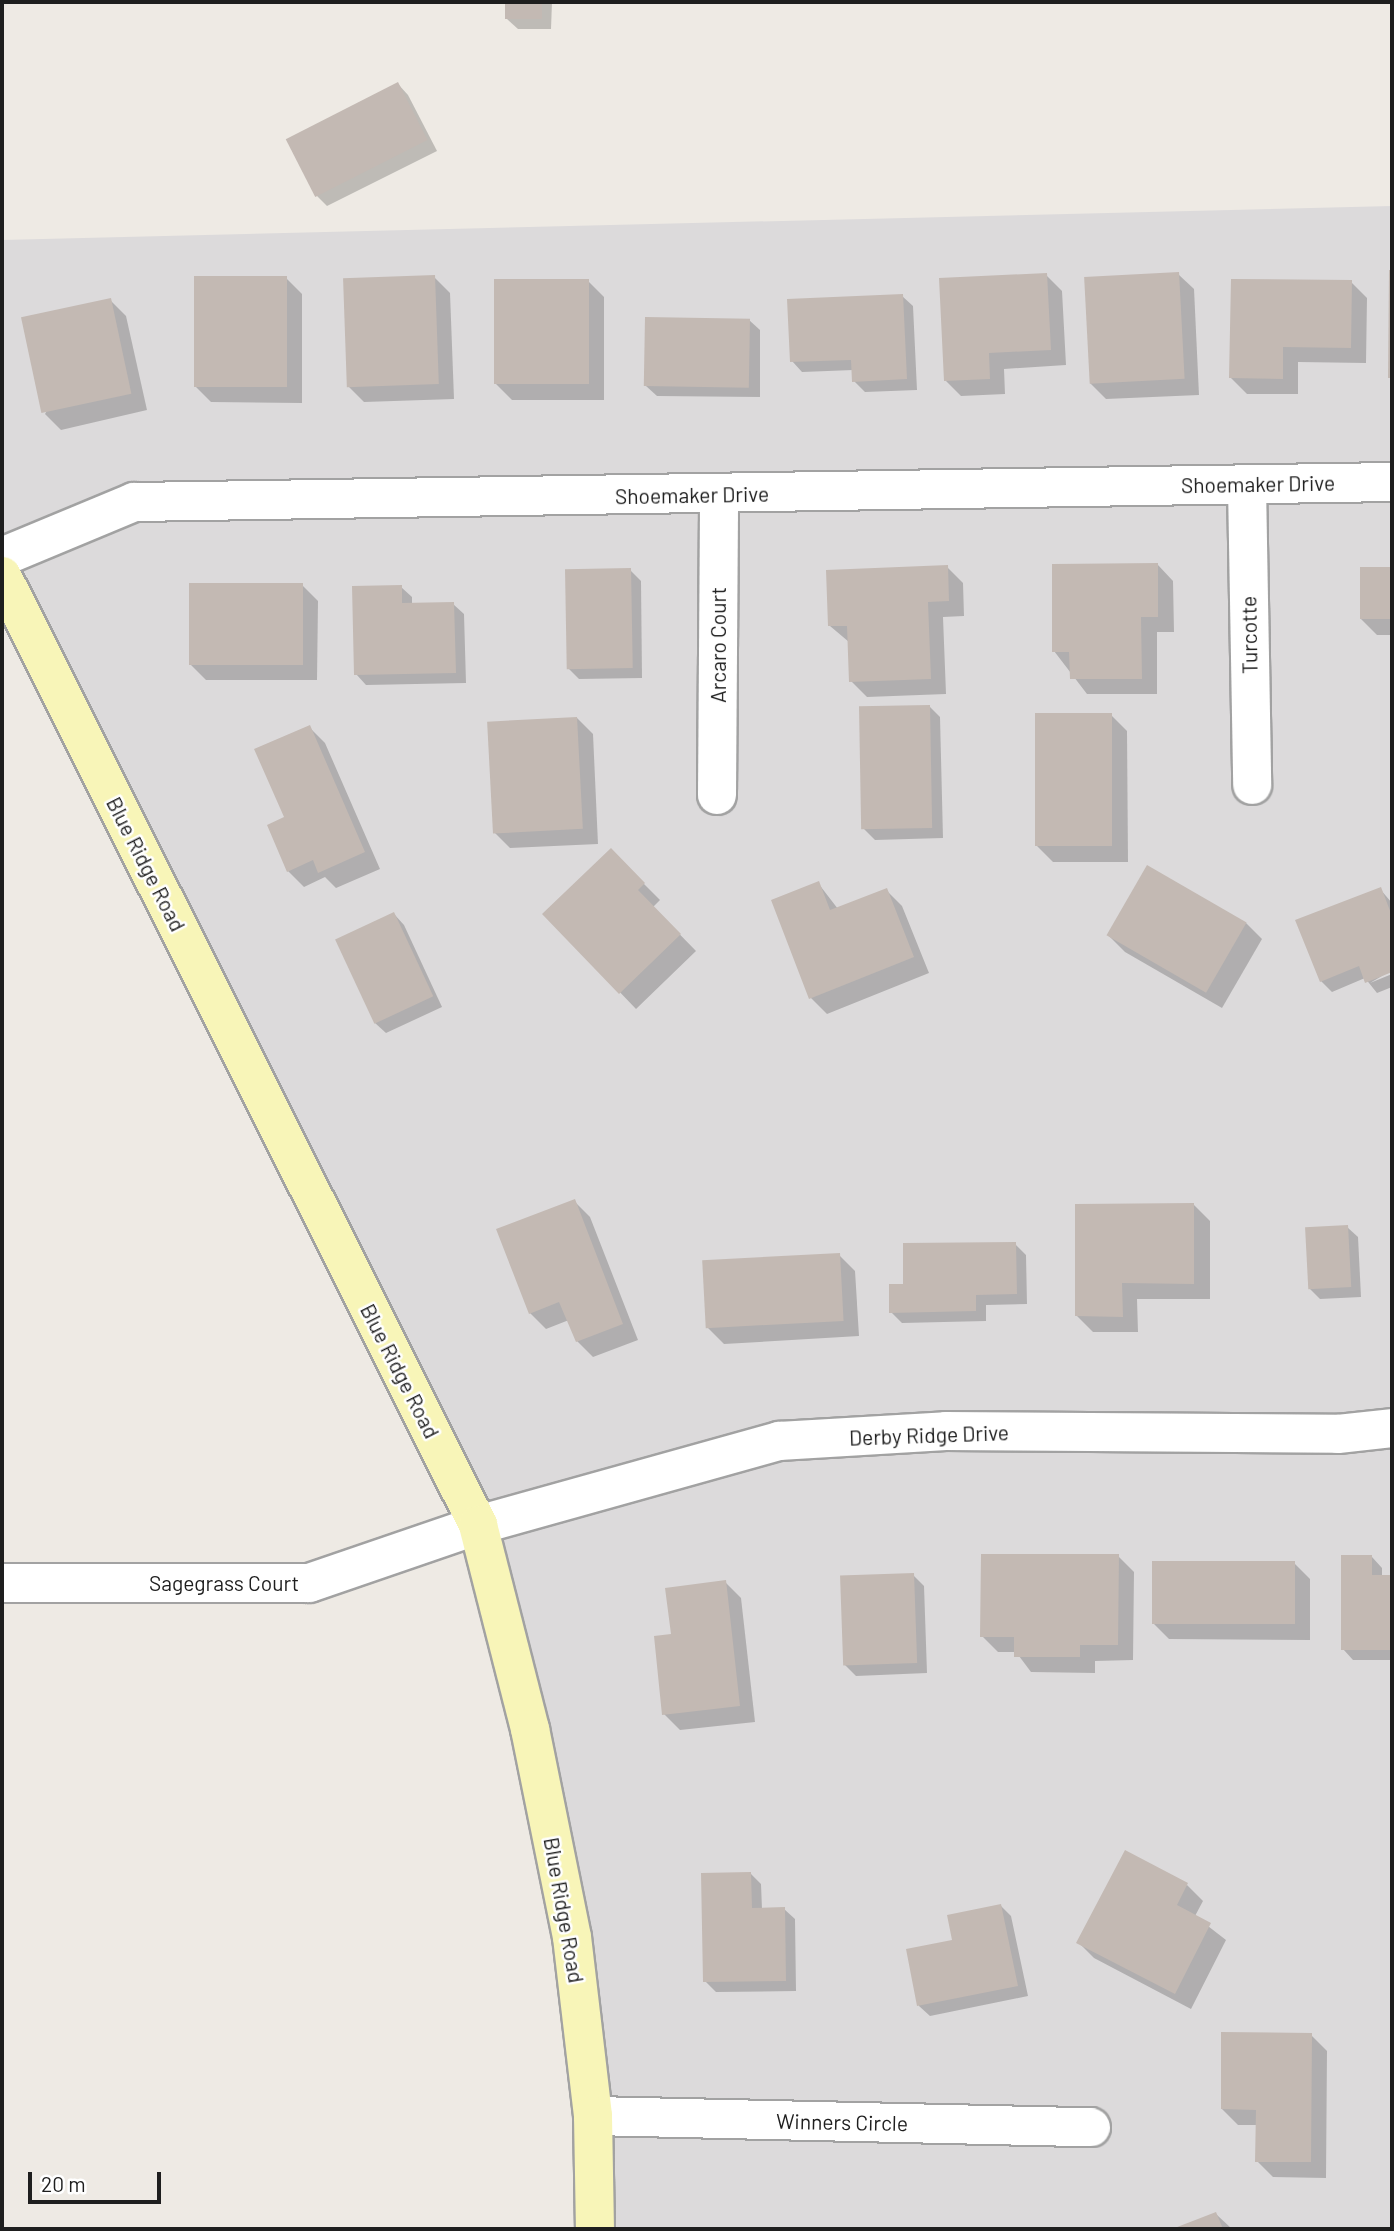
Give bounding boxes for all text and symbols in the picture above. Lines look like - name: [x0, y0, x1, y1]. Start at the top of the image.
- street label: Shoemaker Drive: [1181, 470, 1335, 498]
- street label: Shoemaker Drive: [615, 481, 769, 509]
- street label: Arcaro Court: [705, 587, 731, 703]
- street label: Turcotte: [1236, 596, 1262, 674]
- street label: Blue Ridge Road: [101, 793, 191, 935]
- street label: Blue Ridge Road: [355, 1300, 445, 1442]
- street label: Derby Ridge Drive: [849, 1420, 1009, 1450]
- street label: Sagegrass Court: [149, 1570, 299, 1596]
- street label: Blue Ridge Road: [539, 1835, 589, 1985]
- street label: Winners Circle: [776, 2108, 908, 2136]
- scale bar: [32, 2158, 164, 2202]
- text: 20 m: [41, 2171, 86, 2196]

